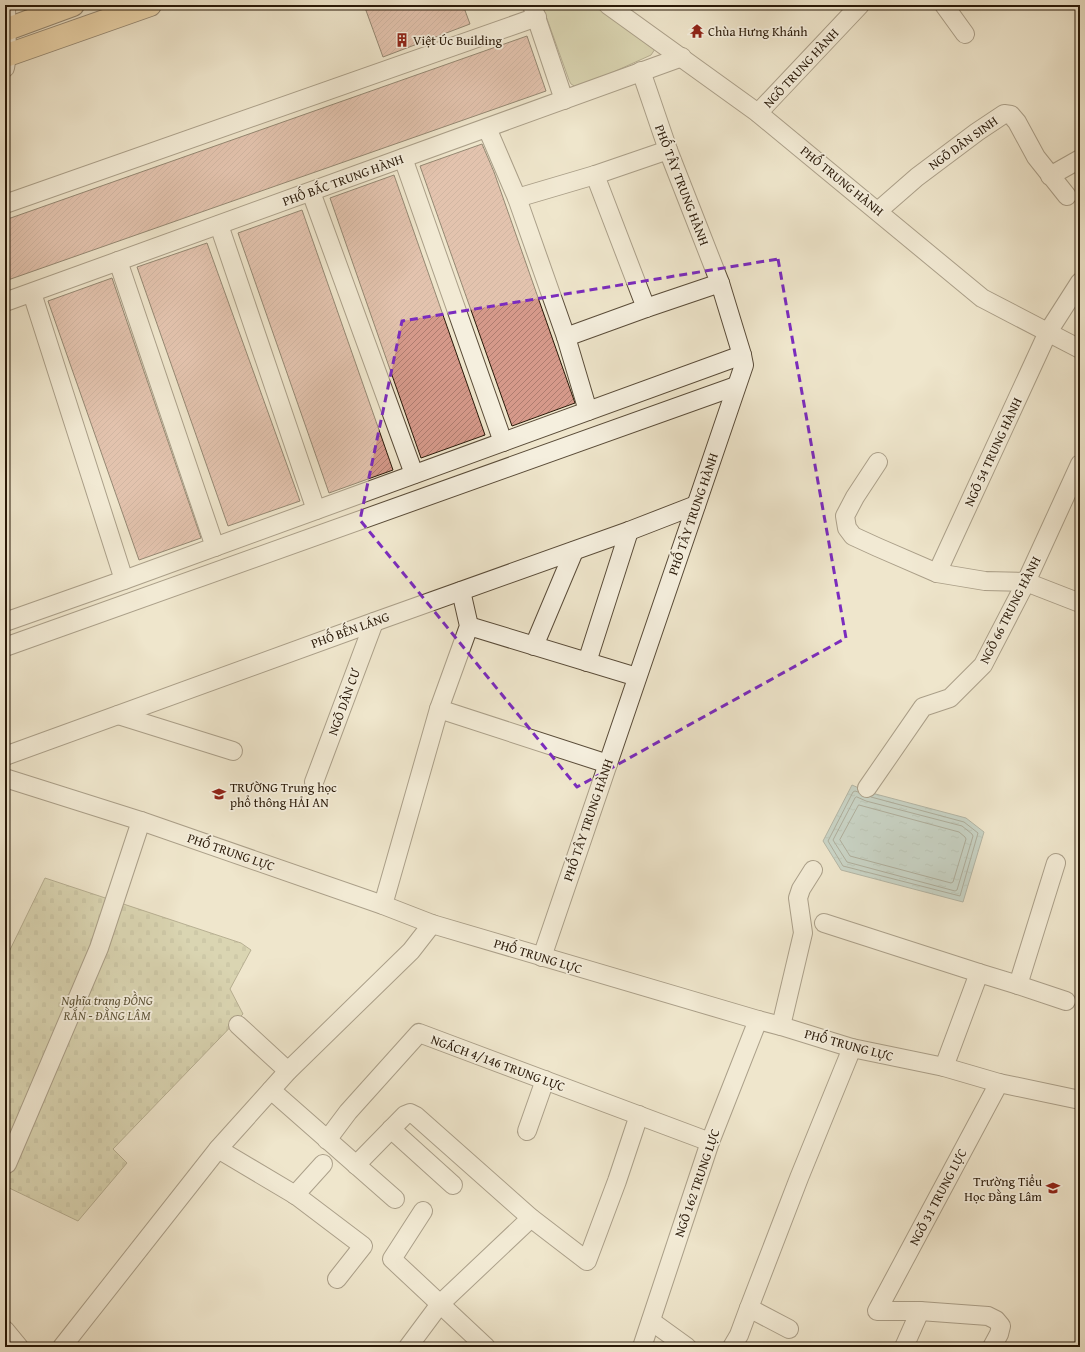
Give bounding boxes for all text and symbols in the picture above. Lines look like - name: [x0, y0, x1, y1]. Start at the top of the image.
- place label: Chùa Hưng Khánh: [708, 22, 808, 41]
- temple icon: Chùa Hưng Khánh: [689, 23, 705, 39]
- street label: NGÕ TRUNG HÀNH: [759, 24, 843, 112]
- place label: Việt Úc Building: [413, 31, 502, 50]
- building icon: Việt Úc Building: [394, 32, 410, 48]
- street label: NGÕ DÂN SINH: [924, 111, 1002, 175]
- street label: PHỐ TÂY TRUNG HÀNH: [650, 122, 714, 249]
- street label: PHỐ TRUNG HÀNH: [796, 141, 888, 221]
- street label: PHỐ BẮC TRUNG HÀNH: [280, 149, 407, 211]
- street label: NGÕ 54 TRUNG HÀNH: [959, 394, 1027, 510]
- street label: PHỐ TÂY TRUNG HÀNH: [663, 450, 723, 578]
- street label: NGÕ 66 TRUNG HÀNH: [975, 553, 1045, 667]
- street label: PHỐ BẾN LÁNG: [308, 607, 392, 653]
- street label: NGÕ DÂN CƯ: [323, 665, 365, 738]
- street label: PHỐ TÂY TRUNG HÀNH: [558, 756, 618, 884]
- place label: TRƯỜNG Trung học phổ thông HẢI AN: [230, 778, 337, 812]
- school or university icon: TRƯỜNG Trung học phổ thông HẢI AN: [211, 786, 227, 802]
- street label: PHỐ TRUNG LỰC: [185, 828, 277, 876]
- street label: PHỐ TRUNG LỰC: [492, 934, 584, 978]
- park label: Nghĩa trang ĐỒNG RẮN - ĐẰNG LÂM: [61, 991, 153, 1025]
- street label: PHỐ TRUNG LỰC: [802, 1024, 896, 1066]
- street label: NGÁCH 4/146 TRUNG LỰC: [428, 1030, 568, 1096]
- street label: NGÕ 162 TRUNG LỰC: [670, 1126, 724, 1240]
- street label: NGÕ 31 TRUNG LỰC: [904, 1145, 972, 1249]
- place label: Trường Tiểu Học Đằng Lâm: [964, 1172, 1042, 1206]
- school or university icon: Trường Tiểu Học Đằng Lâm: [1045, 1180, 1061, 1196]

